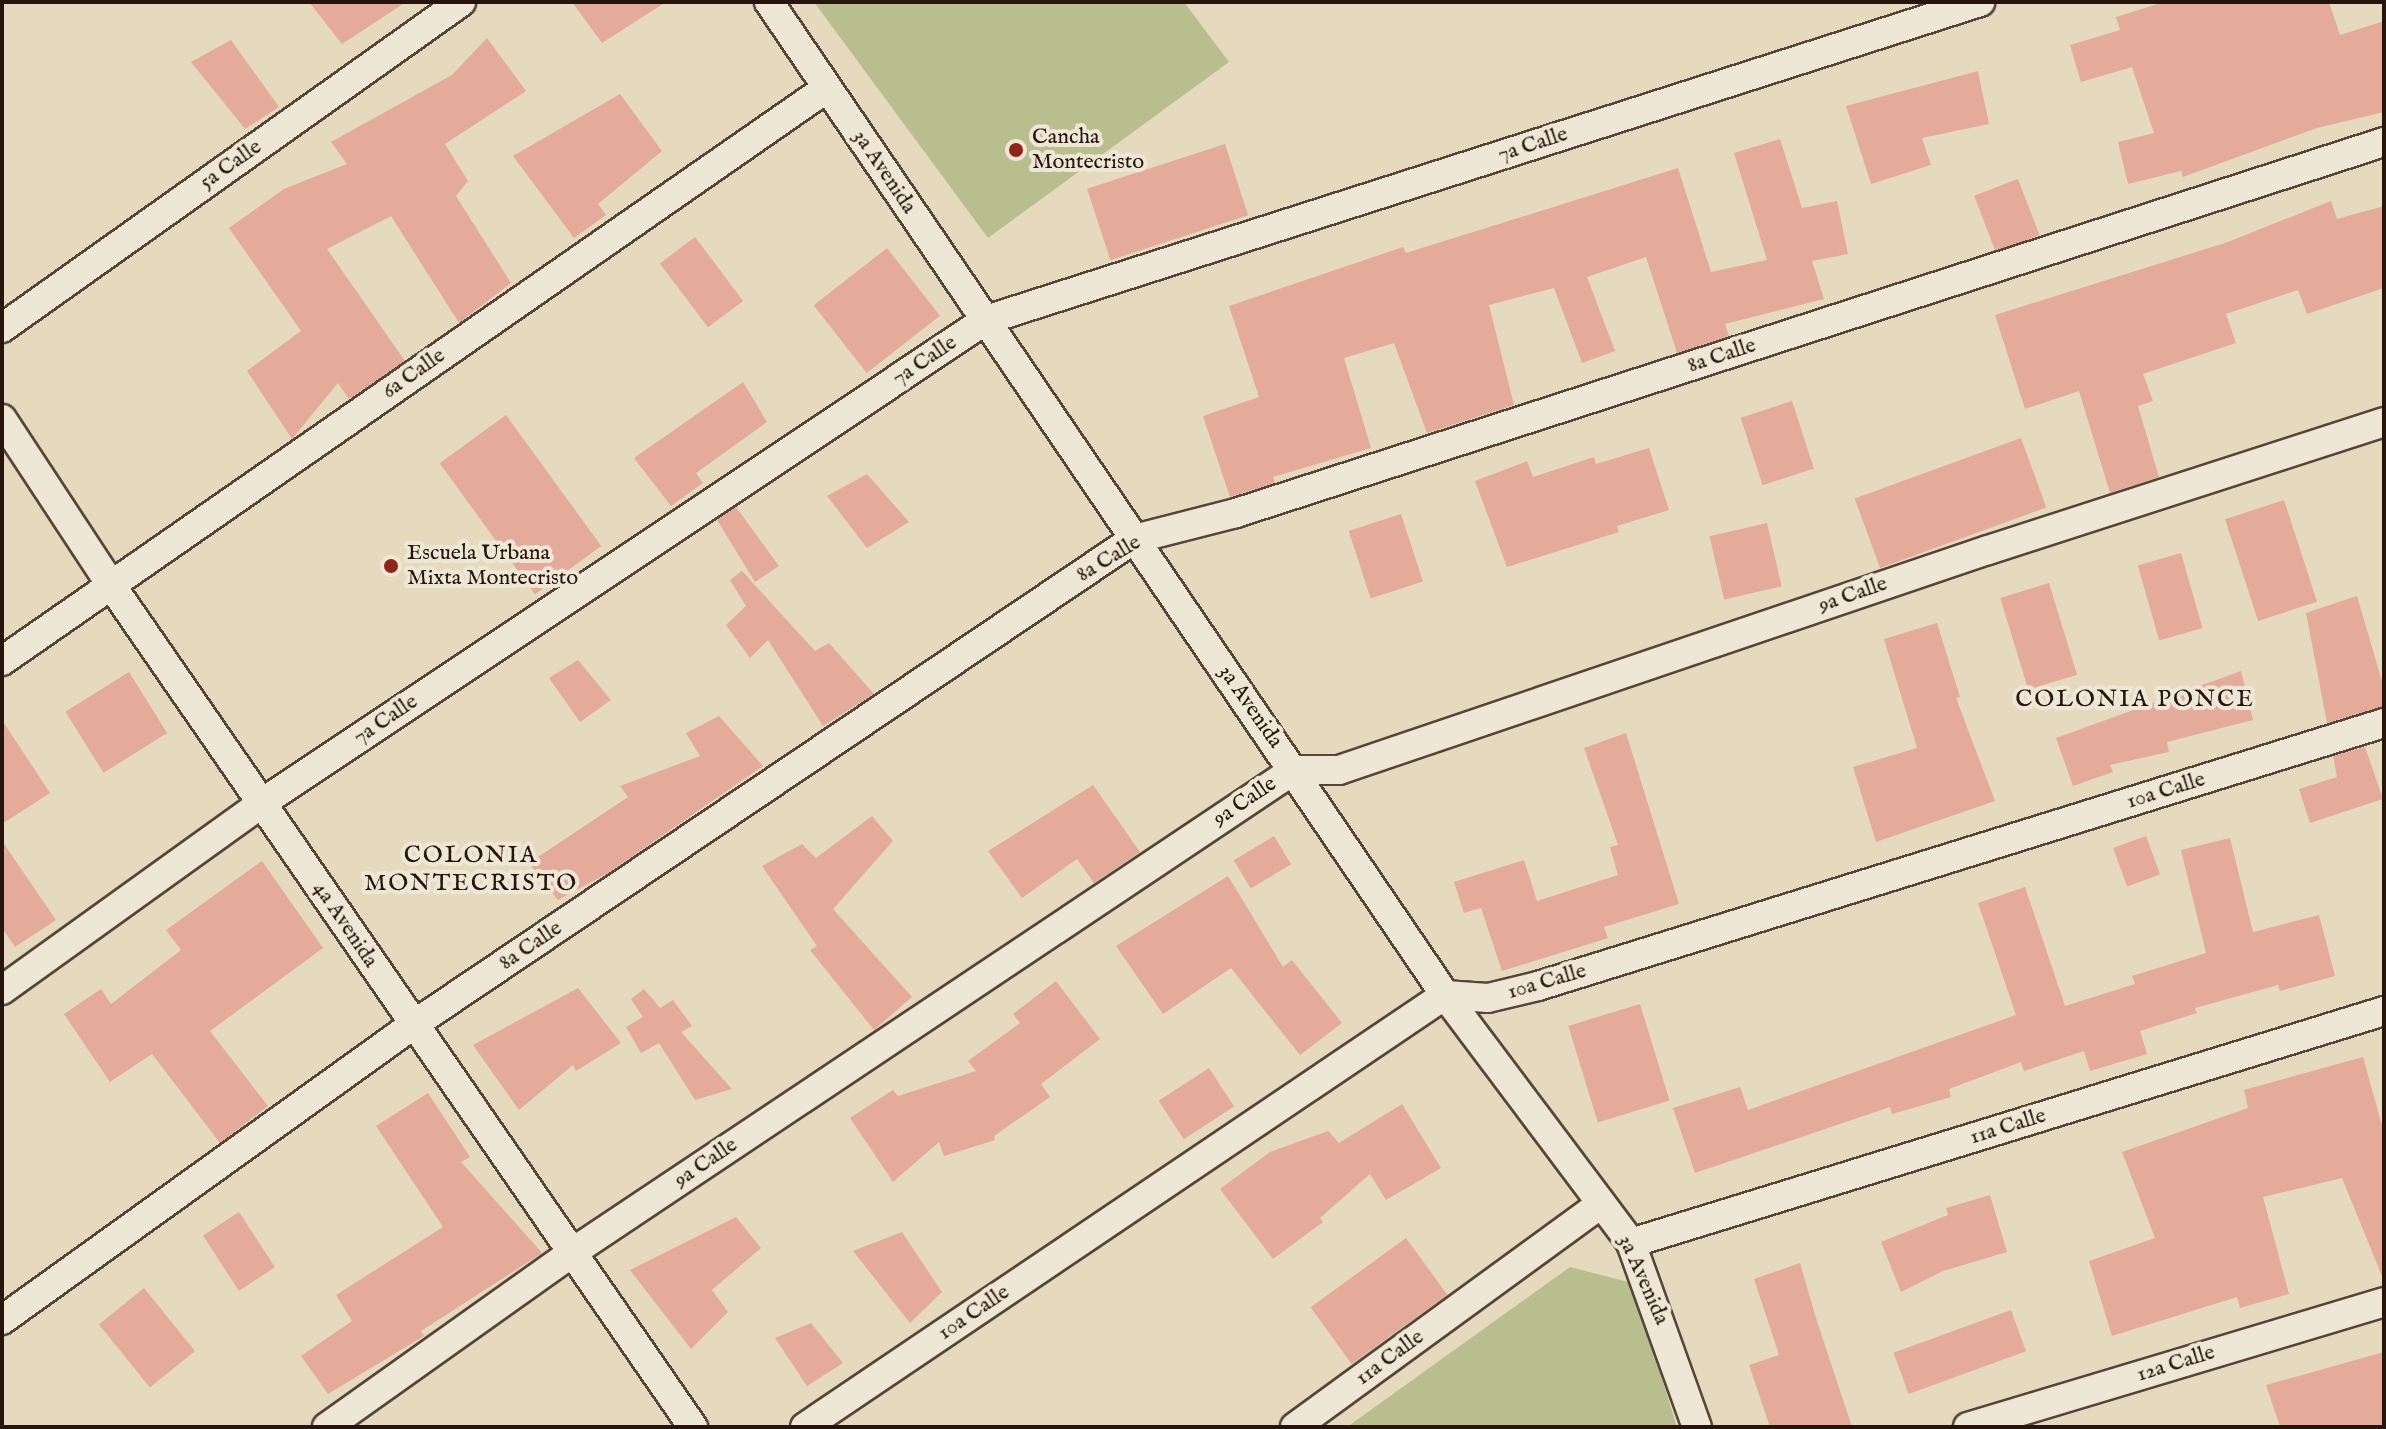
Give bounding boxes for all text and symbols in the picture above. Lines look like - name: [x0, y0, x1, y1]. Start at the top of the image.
- street label: 7a Calle: [1495, 121, 1571, 169]
- place label: Cancha Montecristo: [1032, 124, 1144, 176]
- street label: 3a Avenida: [846, 125, 922, 219]
- street label: 5a Calle: [195, 134, 267, 196]
- marker: Cancha Montecristo: [1007, 141, 1025, 159]
- street label: 7a Calle: [888, 330, 962, 392]
- street label: 8a Calle: [1685, 333, 1759, 379]
- street label: 6a Calle: [377, 343, 451, 405]
- street label: 8a Calle: [1072, 530, 1146, 588]
- place label: Escuela Urbana Mixta Montecristo: [407, 540, 578, 592]
- marker: Escuela Urbana Mixta Montecristo: [382, 557, 400, 575]
- street label: 9a Calle: [1815, 571, 1891, 619]
- street label: 3a Avenida: [1212, 660, 1288, 754]
- district label: COLONIA PONCE: [2015, 686, 2255, 714]
- street label: 7a Calle: [349, 689, 423, 751]
- street label: 10a Calle: [2124, 767, 2208, 815]
- street label: 9a Calle: [1208, 771, 1282, 833]
- district label: COLONIA MONTECRISTO: [364, 842, 578, 898]
- street label: 4a Avenida: [307, 877, 383, 973]
- street label: 8a Calle: [495, 915, 567, 977]
- street label: 10a Calle: [1505, 958, 1589, 1006]
- street label: 11a Calle: [1967, 1103, 2049, 1151]
- street label: 9a Calle: [669, 1132, 743, 1194]
- street label: 3a Avenida: [1612, 1231, 1674, 1329]
- street label: 10a Calle: [933, 1280, 1015, 1346]
- street label: 11a Calle: [1351, 1324, 1429, 1392]
- street label: 12a Calle: [2134, 1340, 2218, 1388]

